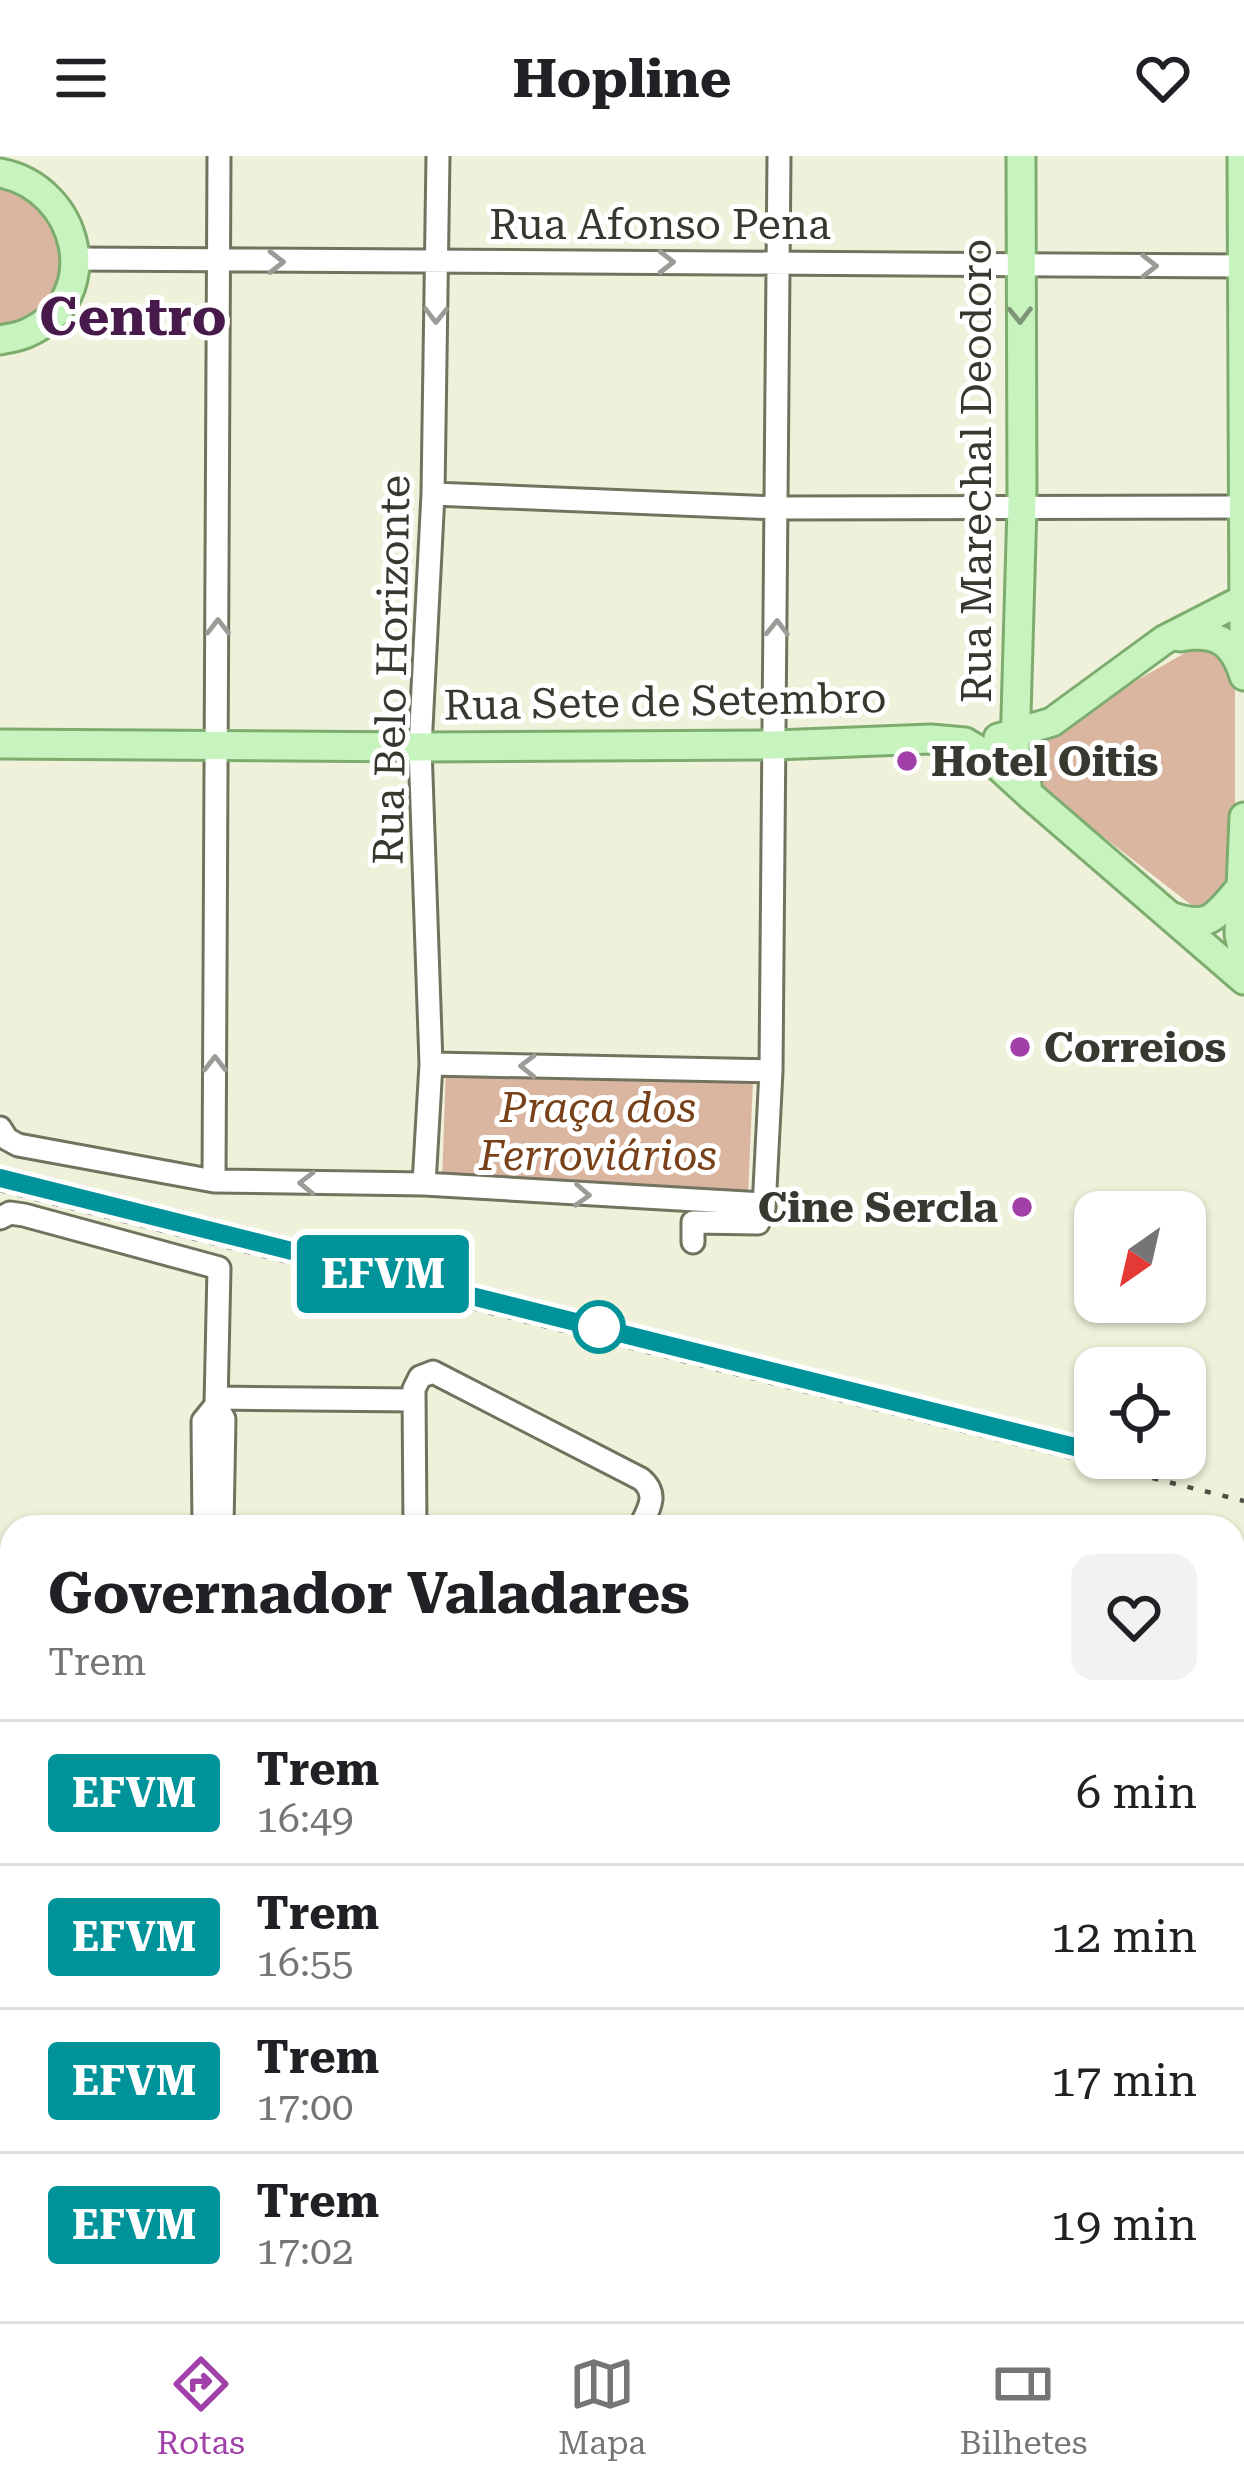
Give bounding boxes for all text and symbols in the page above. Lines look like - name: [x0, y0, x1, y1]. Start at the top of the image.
- icon: menu: [48, 45, 114, 111]
- icon: heart: [1130, 45, 1196, 111]
- text: Hopline: [513, 47, 731, 110]
- street label: Rua Afonso Pena: [489, 200, 831, 249]
- street label: Rua Marechal Deodoro: [952, 239, 1001, 703]
- one-way arrow: [268, 249, 286, 275]
- one-way arrow: [658, 249, 676, 275]
- one-way arrow: [1141, 253, 1159, 279]
- district label: Centro: [39, 285, 227, 348]
- one-way arrow: [423, 306, 449, 325]
- one-way arrow: [1006, 306, 1032, 325]
- street label: Rua Belo Horizonte: [364, 474, 419, 866]
- one-way arrow: [205, 617, 231, 635]
- one-way arrow: [763, 618, 789, 637]
- street label: Rua Sete de Setembro: [443, 673, 887, 730]
- place label: Hotel Oitis: [931, 737, 1158, 786]
- marker: Hotel Oitis: [894, 748, 920, 774]
- place label: Correios: [1044, 1023, 1226, 1072]
- marker: Correios: [1007, 1034, 1033, 1060]
- one-way arrow: [202, 1054, 228, 1072]
- one-way arrow: [518, 1054, 537, 1080]
- park label: Praça dos Ferroviários: [478, 1083, 717, 1180]
- one-way arrow: [297, 1170, 316, 1196]
- one-way arrow: [573, 1182, 592, 1208]
- place label: Cine Sercla: [758, 1183, 998, 1232]
- north arrow: [1074, 1191, 1206, 1323]
- map controls: [1074, 1191, 1206, 1479]
- marker: Cine Sercla: [1009, 1194, 1035, 1220]
- line badge: EFVM: [299, 1235, 467, 1313]
- text: EFVM: [321, 1249, 445, 1298]
- unlabelled marker: [574, 1302, 624, 1352]
- button: locate: [1074, 1347, 1206, 1479]
- button: heart: [1071, 1554, 1197, 1680]
- text: Governador Valadares: [48, 1560, 690, 1627]
- text: Trem: [48, 1639, 146, 1685]
- text: Trem: [256, 1743, 379, 1796]
- text: 6 min: [1076, 1766, 1197, 1819]
- text: EFVM: [72, 1768, 196, 1817]
- text: 16:49: [256, 1796, 354, 1842]
- text: Trem: [256, 1887, 379, 1940]
- text: 12 min: [1051, 1910, 1197, 1963]
- text: EFVM: [72, 1912, 196, 1961]
- text: 16:55: [256, 1940, 354, 1986]
- text: Trem: [256, 2031, 379, 2084]
- text: 17 min: [1051, 2054, 1197, 2107]
- text: EFVM: [72, 2056, 196, 2105]
- text: 17:00: [256, 2084, 354, 2130]
- text: Trem: [256, 2175, 379, 2228]
- text: 19 min: [1051, 2198, 1197, 2251]
- text: EFVM: [72, 2200, 196, 2249]
- text: 17:02: [256, 2228, 354, 2274]
- tab: Rotas: [157, 2351, 245, 2462]
- tab: Mapa: [558, 2351, 646, 2462]
- tab: Bilhetes: [959, 2351, 1087, 2462]

